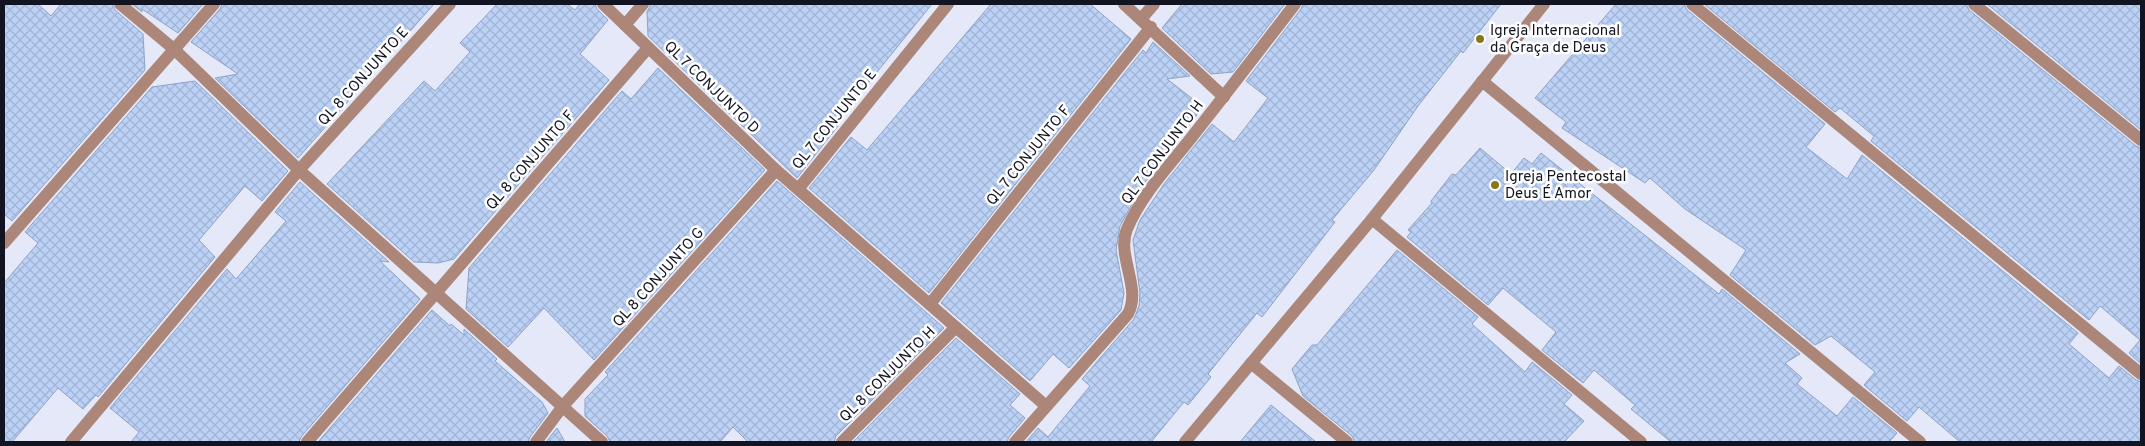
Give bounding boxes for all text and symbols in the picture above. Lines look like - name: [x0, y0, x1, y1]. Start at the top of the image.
- place label: Igreja Internacional da Graça de Deus: [1490, 22, 1620, 58]
- street label: QL 8 CONJUNTO E: [315, 24, 414, 130]
- marker: Igreja Internacional da Graça de Deus: [1474, 33, 1486, 45]
- street label: QL 7 CONJUNTO D: [659, 38, 763, 138]
- street label: QL 7 CONJUNTO E: [789, 66, 882, 174]
- street label: QL 7 CONJUNTO H: [1118, 97, 1209, 209]
- street label: QL 7 CONJUNTO F: [983, 102, 1075, 210]
- street label: QL 8 CONJUNTO F: [483, 107, 580, 215]
- place label: Igreja Pentecostal Deus É Amor: [1505, 168, 1626, 204]
- marker: Igreja Pentecostal Deus É Amor: [1489, 179, 1501, 191]
- street label: QL 8 CONJUNTO G: [609, 224, 709, 332]
- street label: QL 8 CONJUNTO H: [836, 323, 940, 427]

